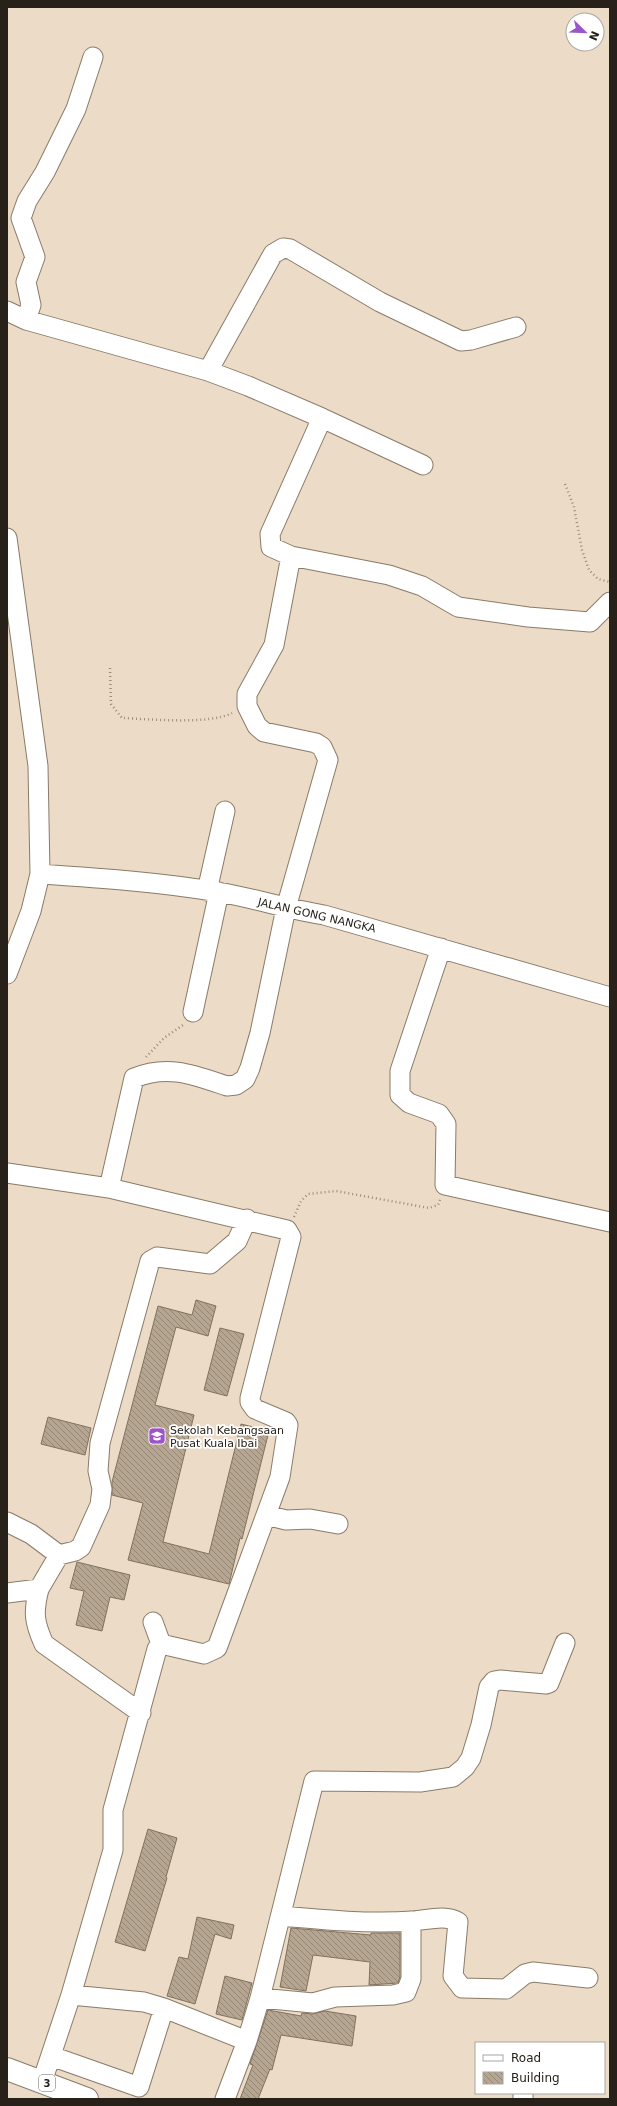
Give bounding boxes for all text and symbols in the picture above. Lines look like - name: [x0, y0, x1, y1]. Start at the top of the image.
- north arrow: [565, 12, 605, 52]
- text: N: [586, 29, 602, 42]
- street label: JALAN GONG NANGKA: [256, 895, 378, 936]
- place label: Sekolah Kebangsaan Pusat Kuala Ibai: [170, 1424, 284, 1450]
- school or university icon: Sekolah Kebangsaan Pusat Kuala Ibai: [147, 1426, 167, 1446]
- legend: [475, 2042, 605, 2094]
- text: Road: [511, 2051, 541, 2065]
- text: Building: [511, 2071, 560, 2085]
- road number: 3: [39, 2075, 55, 2091]

